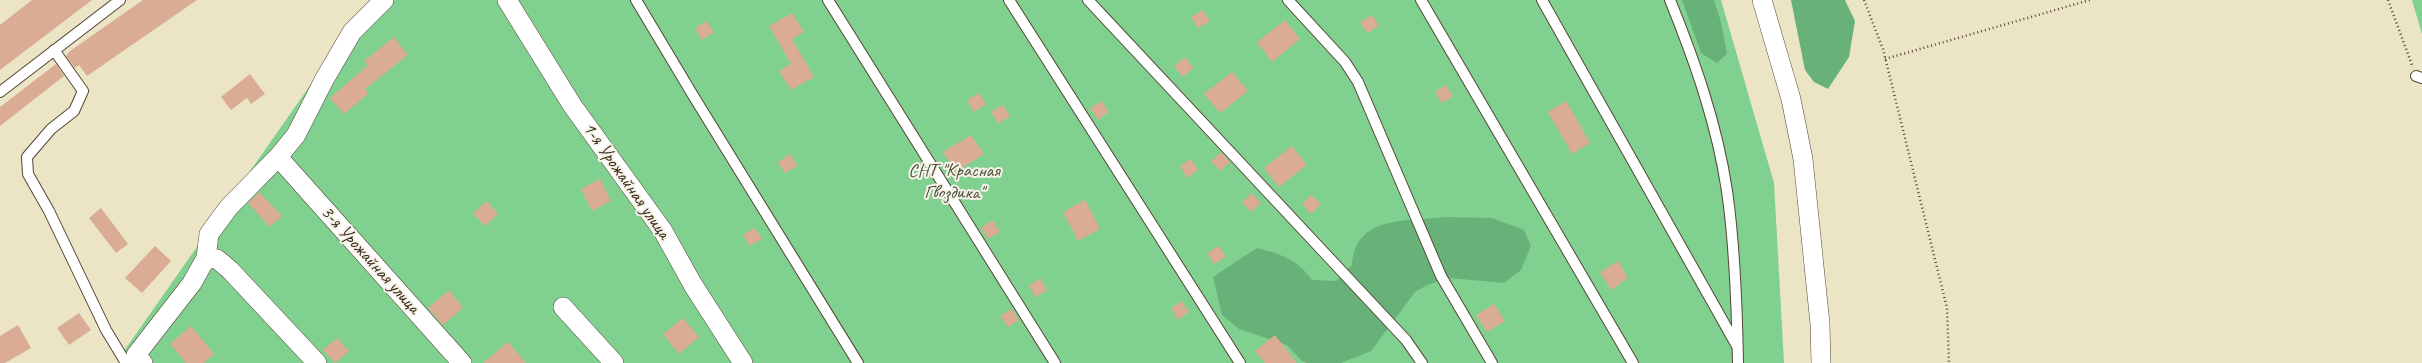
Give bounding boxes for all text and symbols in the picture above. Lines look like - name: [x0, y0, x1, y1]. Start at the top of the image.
- street label: 1-я Урожайная улица: [577, 118, 675, 244]
- park label: СНТ "Красная Гвоздика": [908, 160, 1000, 204]
- street label: 3-я Урожайная улица: [315, 201, 425, 319]

